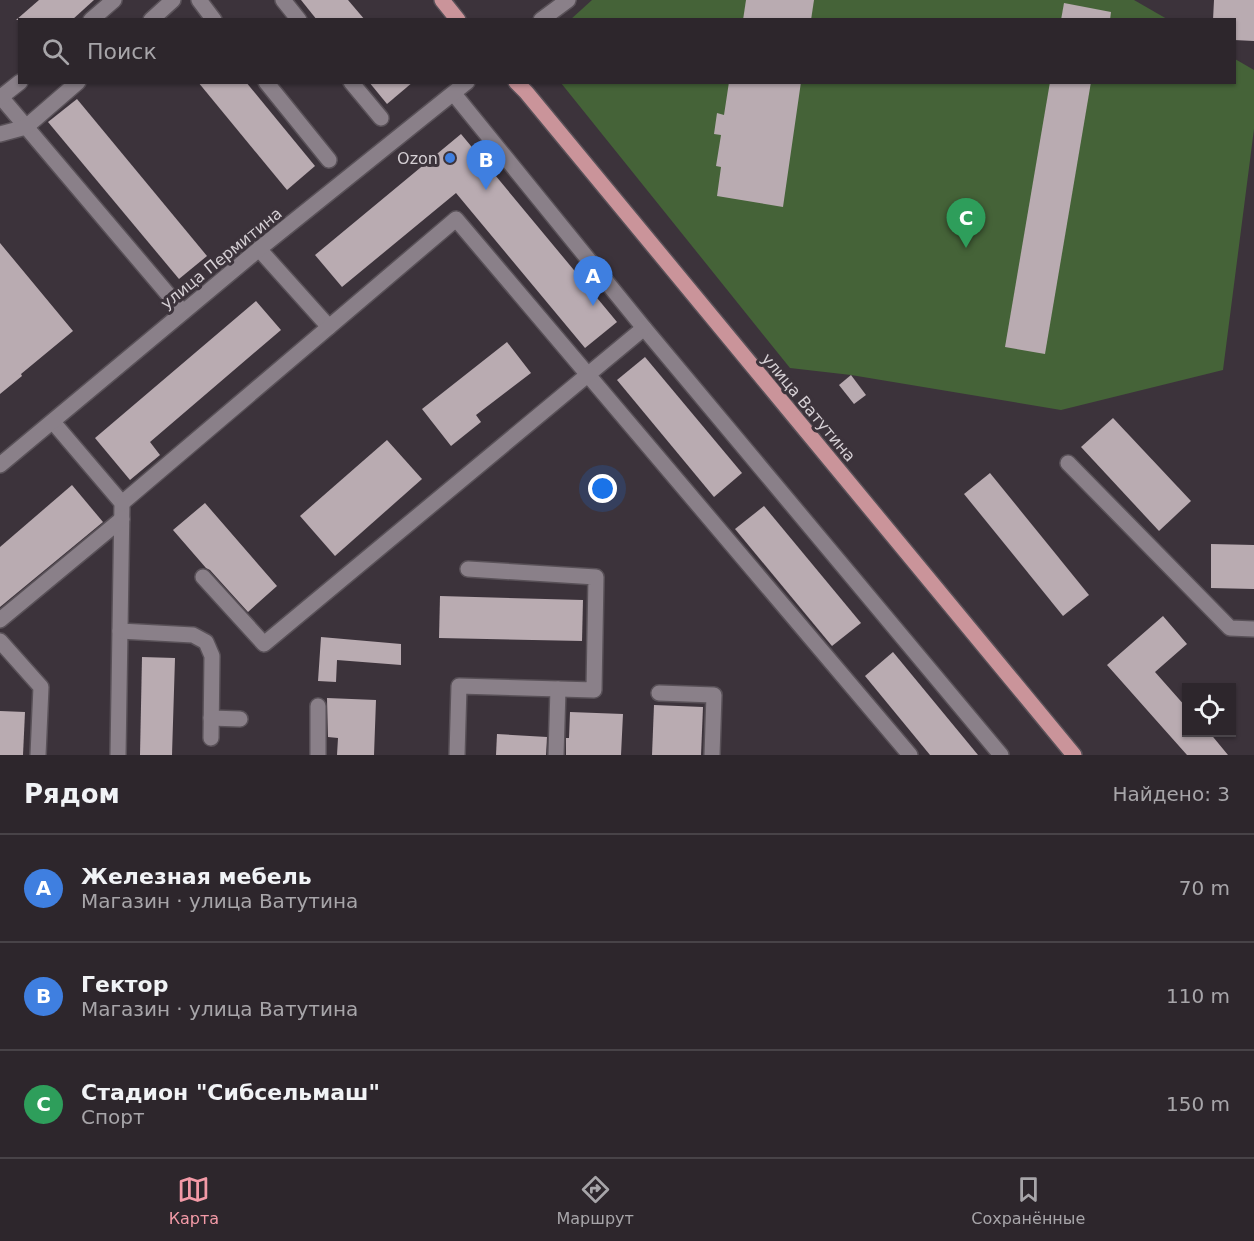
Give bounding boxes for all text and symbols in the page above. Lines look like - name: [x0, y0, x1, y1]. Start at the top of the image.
- search box: [18, 18, 1236, 84]
- icon: search: [39, 35, 72, 68]
- text: Поиск: [87, 39, 157, 64]
- pin: B: [466, 140, 506, 190]
- place label: Ozon: [397, 149, 438, 168]
- marker: Ozon: [443, 151, 457, 165]
- pin: C: [946, 198, 986, 248]
- street label: улица Пермитина: [157, 204, 286, 313]
- pin: A: [574, 256, 612, 306]
- street label: улица Ватутина: [758, 349, 859, 465]
- your location: [588, 474, 617, 503]
- map controls: [1182, 683, 1236, 737]
- button: locate: [1182, 683, 1236, 737]
- text: Рядом: [24, 779, 120, 809]
- text: Найдено: 3: [1112, 782, 1230, 806]
- text: Железная мебель: [81, 864, 312, 889]
- text: A: [36, 876, 51, 900]
- text: 70 m: [1179, 876, 1230, 900]
- text: Магазин · улица Ватутина: [81, 889, 358, 913]
- text: Гектор: [81, 972, 168, 997]
- text: B: [36, 984, 51, 1008]
- text: 110 m: [1166, 984, 1230, 1008]
- text: Магазин · улица Ватутина: [81, 997, 358, 1021]
- text: Стадион "Сибсельмаш": [81, 1080, 380, 1105]
- text: C: [36, 1092, 51, 1116]
- text: 150 m: [1166, 1092, 1230, 1116]
- text: Спорт: [81, 1105, 145, 1129]
- tab: Карта: [169, 1173, 219, 1228]
- tab: Маршрут: [556, 1173, 634, 1228]
- tab: Сохранённые: [971, 1173, 1085, 1228]

